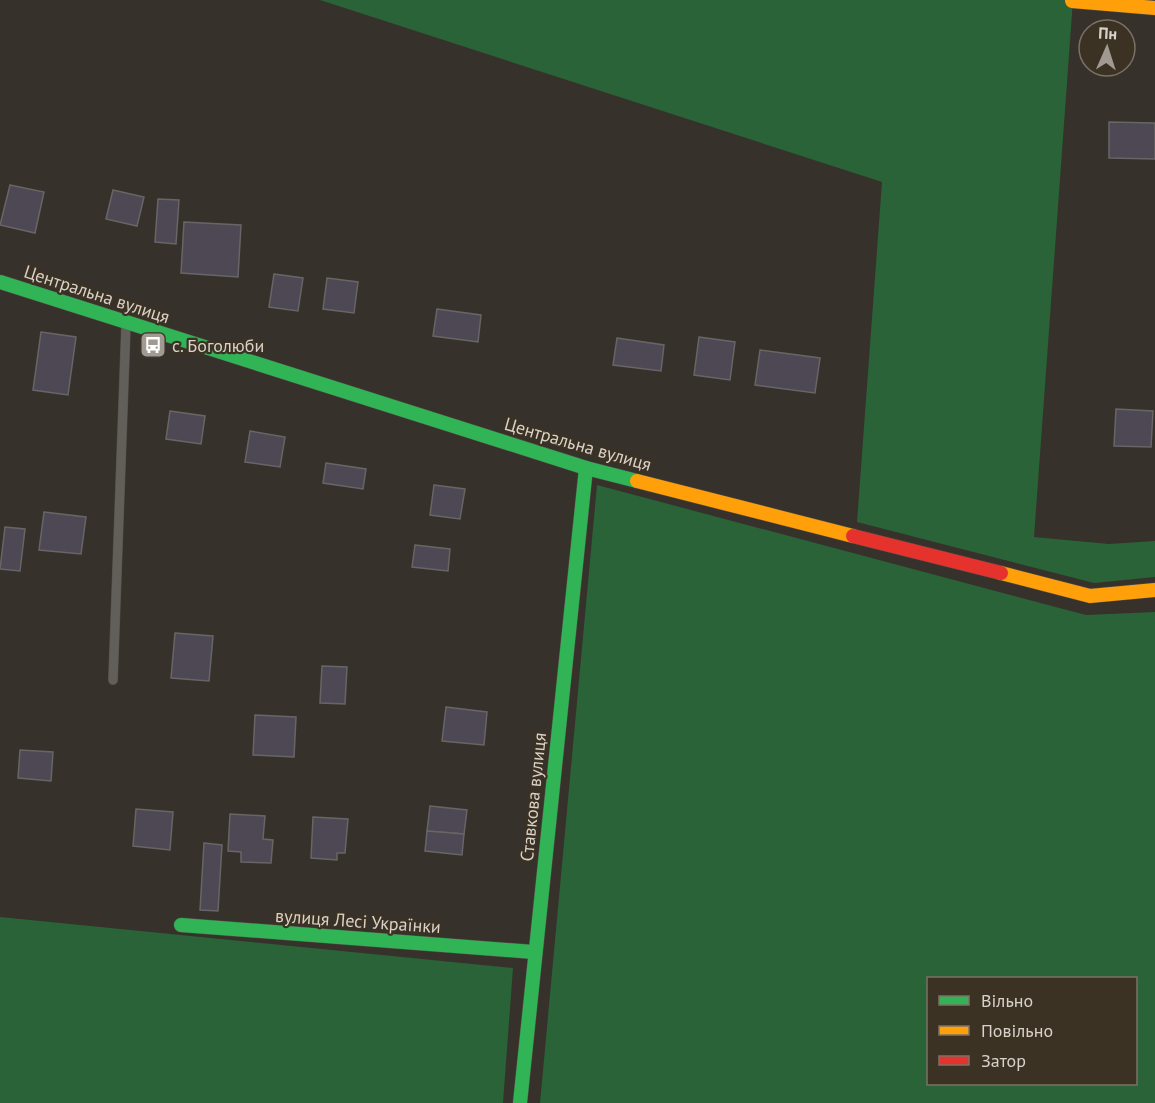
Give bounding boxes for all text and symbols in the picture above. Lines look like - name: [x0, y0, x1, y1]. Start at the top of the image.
- north arrow: [1077, 18, 1137, 78]
- text: Пн: [1098, 23, 1118, 43]
- street label: Центральна вулиця: [21, 260, 173, 328]
- bus stop icon: с. Боголюби: [138, 330, 168, 360]
- place label: с. Боголюби: [172, 334, 264, 357]
- street label: Центральна вулиця: [502, 412, 654, 476]
- street label: Ставкова вулиця: [515, 731, 551, 863]
- street label: вулиця Лесі Українки: [274, 904, 442, 938]
- legend: [927, 977, 1137, 1085]
- text: Вільно: [981, 989, 1033, 1012]
- text: Повільно: [981, 1019, 1053, 1042]
- text: Затор: [981, 1049, 1026, 1072]

